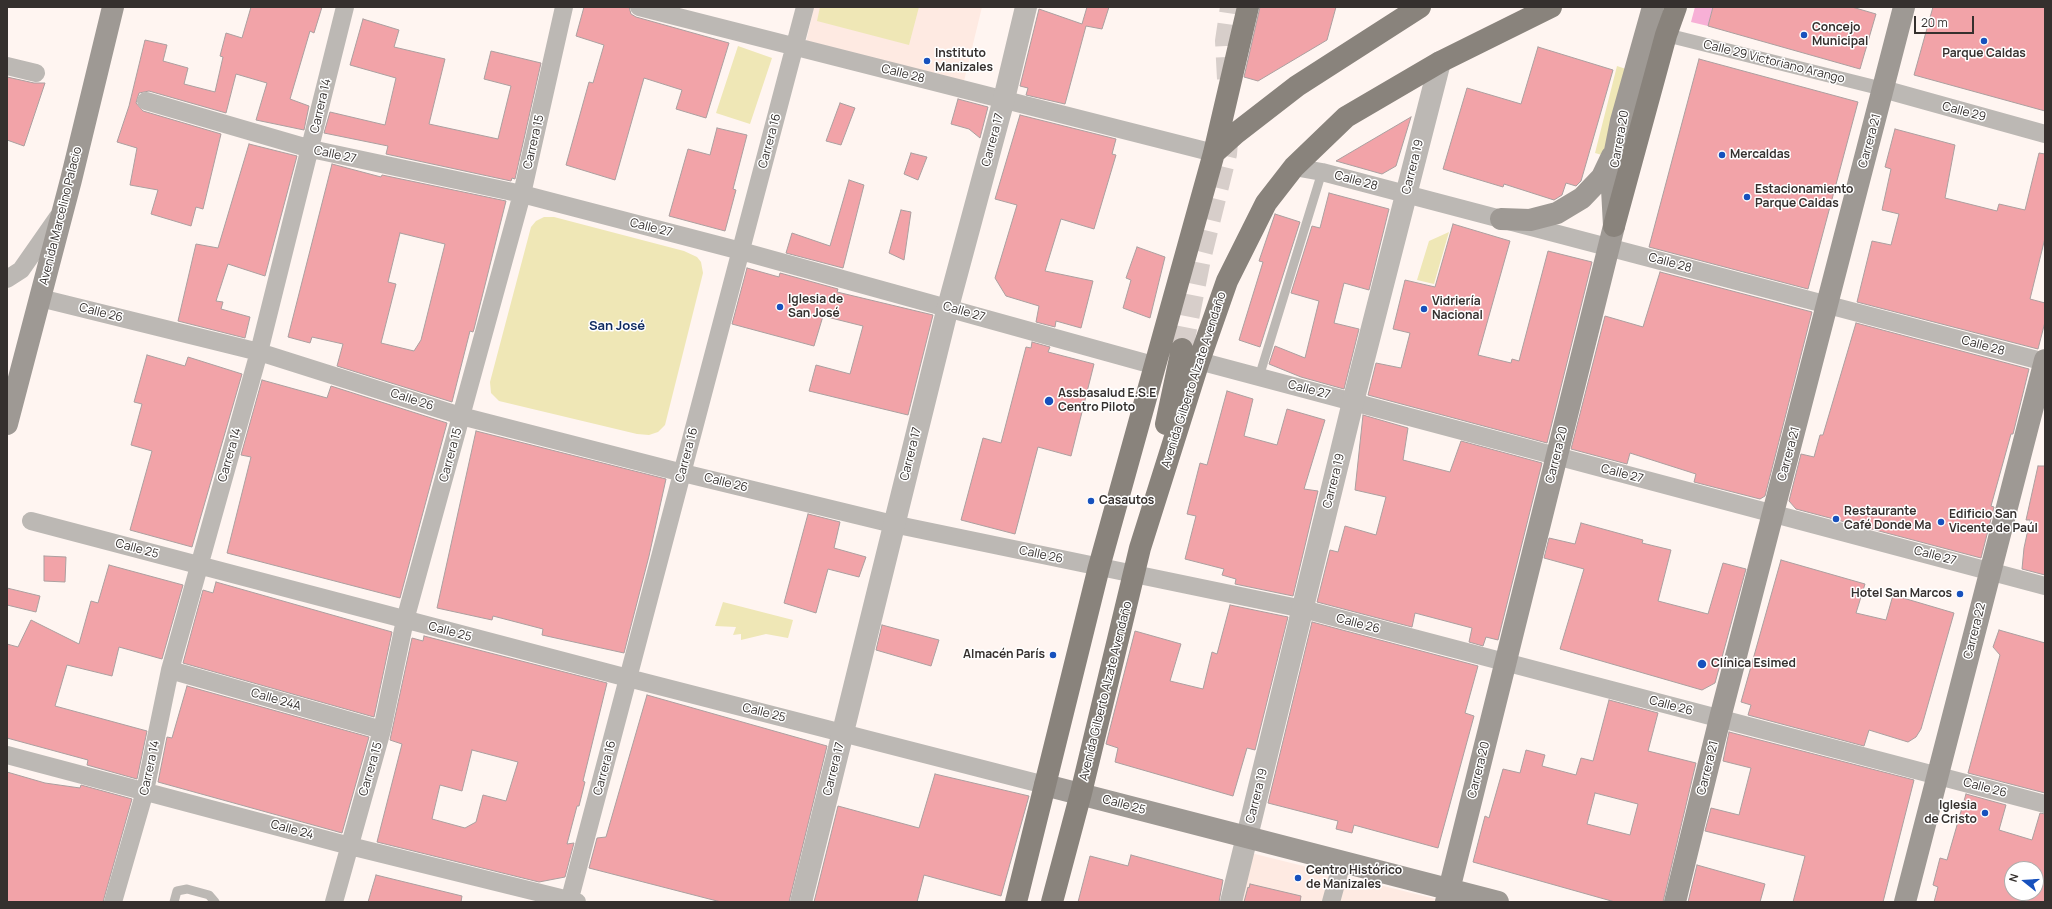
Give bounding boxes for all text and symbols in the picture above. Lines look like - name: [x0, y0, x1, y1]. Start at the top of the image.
- scale bar: [1916, 8, 1976, 34]
- text: 20 m: [1921, 14, 1948, 31]
- place label: Concejo Municipal: [1812, 21, 1868, 49]
- marker: Concejo Municipal: [1799, 30, 1809, 40]
- marker: Parque Caldas: [1979, 36, 1989, 46]
- street label: Calle 29 Victoriano Arango: [1702, 37, 1846, 87]
- place label: Instituto Manizales: [935, 47, 993, 75]
- place label: Parque Caldas: [1942, 47, 2026, 61]
- marker: Instituto Manizales: [922, 56, 932, 66]
- street label: Calle 28: [880, 62, 926, 86]
- street label: Carrera 14: [308, 77, 334, 135]
- street label: Calle 29: [1941, 99, 1987, 125]
- street label: Carrera 20: [1608, 109, 1632, 169]
- street label: Carrera 16: [756, 112, 784, 170]
- street label: Carrera 17: [979, 112, 1007, 168]
- street label: Carrera 21: [1856, 112, 1884, 170]
- street label: Carrera 15: [521, 113, 547, 171]
- street label: Carrera 19: [1399, 138, 1427, 196]
- street label: Calle 27: [312, 143, 358, 167]
- street label: Avenida Marcelino Palacio: [37, 145, 85, 287]
- place label: Mercaldas: [1730, 148, 1790, 162]
- marker: Mercaldas: [1717, 150, 1727, 160]
- street label: Calle 28: [1333, 168, 1379, 194]
- place label: Estacionamiento Parque Caldas: [1755, 183, 1854, 211]
- marker: Estacionamiento Parque Caldas: [1742, 192, 1752, 202]
- street label: Calle 27: [628, 216, 674, 240]
- street label: Calle 28: [1647, 250, 1693, 276]
- street label: Avenida Gilberto Alzate Avendaño: [1159, 290, 1229, 470]
- place label: Iglesia de San José: [788, 293, 843, 321]
- place label: Vidriería Nacional: [1432, 295, 1483, 323]
- street label: Calle 27: [941, 299, 987, 325]
- street label: Calle 26: [78, 301, 124, 325]
- marker: Iglesia de San José: [775, 302, 785, 312]
- marker: Vidriería Nacional: [1419, 304, 1429, 314]
- district label: San José: [589, 318, 645, 334]
- street label: Calle 28: [1960, 333, 2006, 359]
- street label: Calle 27: [1286, 377, 1332, 403]
- street label: Calle 26: [389, 386, 435, 414]
- place label: Assbasalud E.S.E Centro Piloto: [1058, 387, 1156, 415]
- marker: Assbasalud E.S.E Centro Piloto: [1043, 395, 1055, 407]
- street label: Carrera 20: [1543, 425, 1571, 485]
- street label: Carrera 21: [1775, 425, 1803, 483]
- street label: Carrera 14: [215, 426, 245, 484]
- street label: Carrera 15: [437, 426, 465, 484]
- street label: Carrera 16: [673, 426, 701, 484]
- street label: Carrera 17: [897, 426, 925, 482]
- street label: Carrera 19: [1320, 452, 1348, 510]
- street label: Calle 27: [1599, 461, 1645, 487]
- street label: Calle 26: [703, 471, 749, 495]
- place label: Casautos: [1099, 494, 1154, 508]
- marker: Casautos: [1086, 496, 1096, 506]
- place label: Restaurante Café Donde Ma: [1844, 505, 1931, 533]
- place label: Edificio San Vicente de Paúl: [1949, 508, 2038, 536]
- marker: Restaurante Café Donde Ma: [1831, 514, 1841, 524]
- marker: Edificio San Vicente de Paúl: [1936, 517, 1946, 527]
- street label: Calle 25: [114, 536, 160, 562]
- street label: Calle 26: [1018, 543, 1064, 567]
- street label: Calle 27: [1912, 543, 1958, 569]
- place label: Hotel San Marcos: [1851, 587, 1952, 601]
- marker: Hotel San Marcos: [1955, 589, 1965, 599]
- street label: Avenida Gilberto Alzate Avendaño: [1077, 600, 1135, 782]
- street label: Carrera 22: [1961, 601, 1989, 661]
- street label: Calle 26: [1335, 611, 1381, 637]
- street label: Calle 25: [427, 619, 473, 645]
- place label: Almacén París: [963, 648, 1045, 662]
- marker: Almacén París: [1048, 650, 1058, 660]
- place label: Clínica Esimed: [1711, 657, 1796, 671]
- marker: Clínica Esimed: [1696, 658, 1708, 670]
- street label: Calle 24A: [249, 686, 303, 714]
- street label: Calle 26: [1648, 693, 1694, 719]
- street label: Calle 25: [741, 701, 787, 725]
- street label: Carrera 14: [137, 739, 163, 797]
- street label: Carrera 16: [591, 739, 619, 797]
- street label: Carrera 21: [1694, 739, 1722, 797]
- street label: Carrera 15: [356, 740, 386, 798]
- street label: Carrera 20: [1465, 740, 1493, 800]
- street label: Carrera 17: [820, 741, 848, 797]
- street label: Carrera 19: [1243, 767, 1271, 825]
- street label: Calle 26: [1962, 775, 2008, 801]
- street label: Calle 25: [1101, 792, 1147, 818]
- place label: Iglesia de Cristo: [1924, 799, 1977, 827]
- marker: Iglesia de Cristo: [1980, 808, 1990, 818]
- street label: Calle 24: [269, 817, 315, 843]
- north arrow: [2004, 861, 2044, 901]
- place label: Centro Histórico de Manizales: [1306, 864, 1402, 892]
- text: N: [2005, 872, 2021, 884]
- marker: Centro Histórico de Manizales: [1293, 873, 1303, 883]

